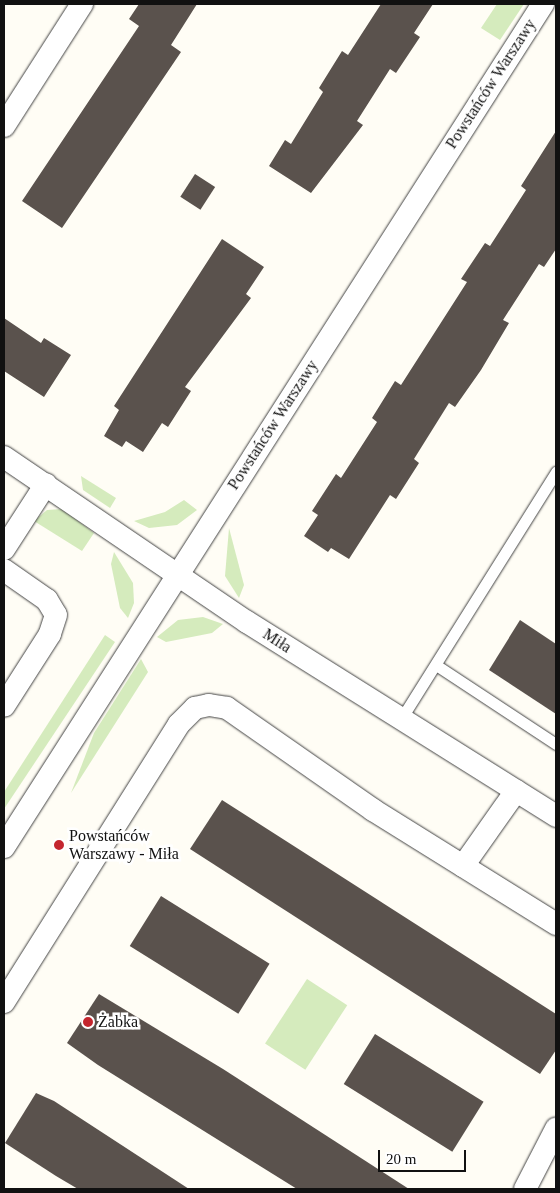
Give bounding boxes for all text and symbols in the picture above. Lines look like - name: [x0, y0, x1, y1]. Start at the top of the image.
- street label: Powstańców Warszawy: [442, 15, 540, 153]
- street label: Powstańców Warszawy: [224, 356, 322, 494]
- street label: Miła: [259, 625, 295, 657]
- place label: Powstańców Warszawy - Miła: [69, 826, 179, 864]
- marker: Powstańców Warszawy - Miła: [53, 839, 65, 851]
- place label: Żabka: [98, 1012, 138, 1032]
- marker: Żabka: [82, 1016, 94, 1028]
- scale bar: [380, 1140, 468, 1172]
- text: 20 m: [386, 1151, 416, 1167]

